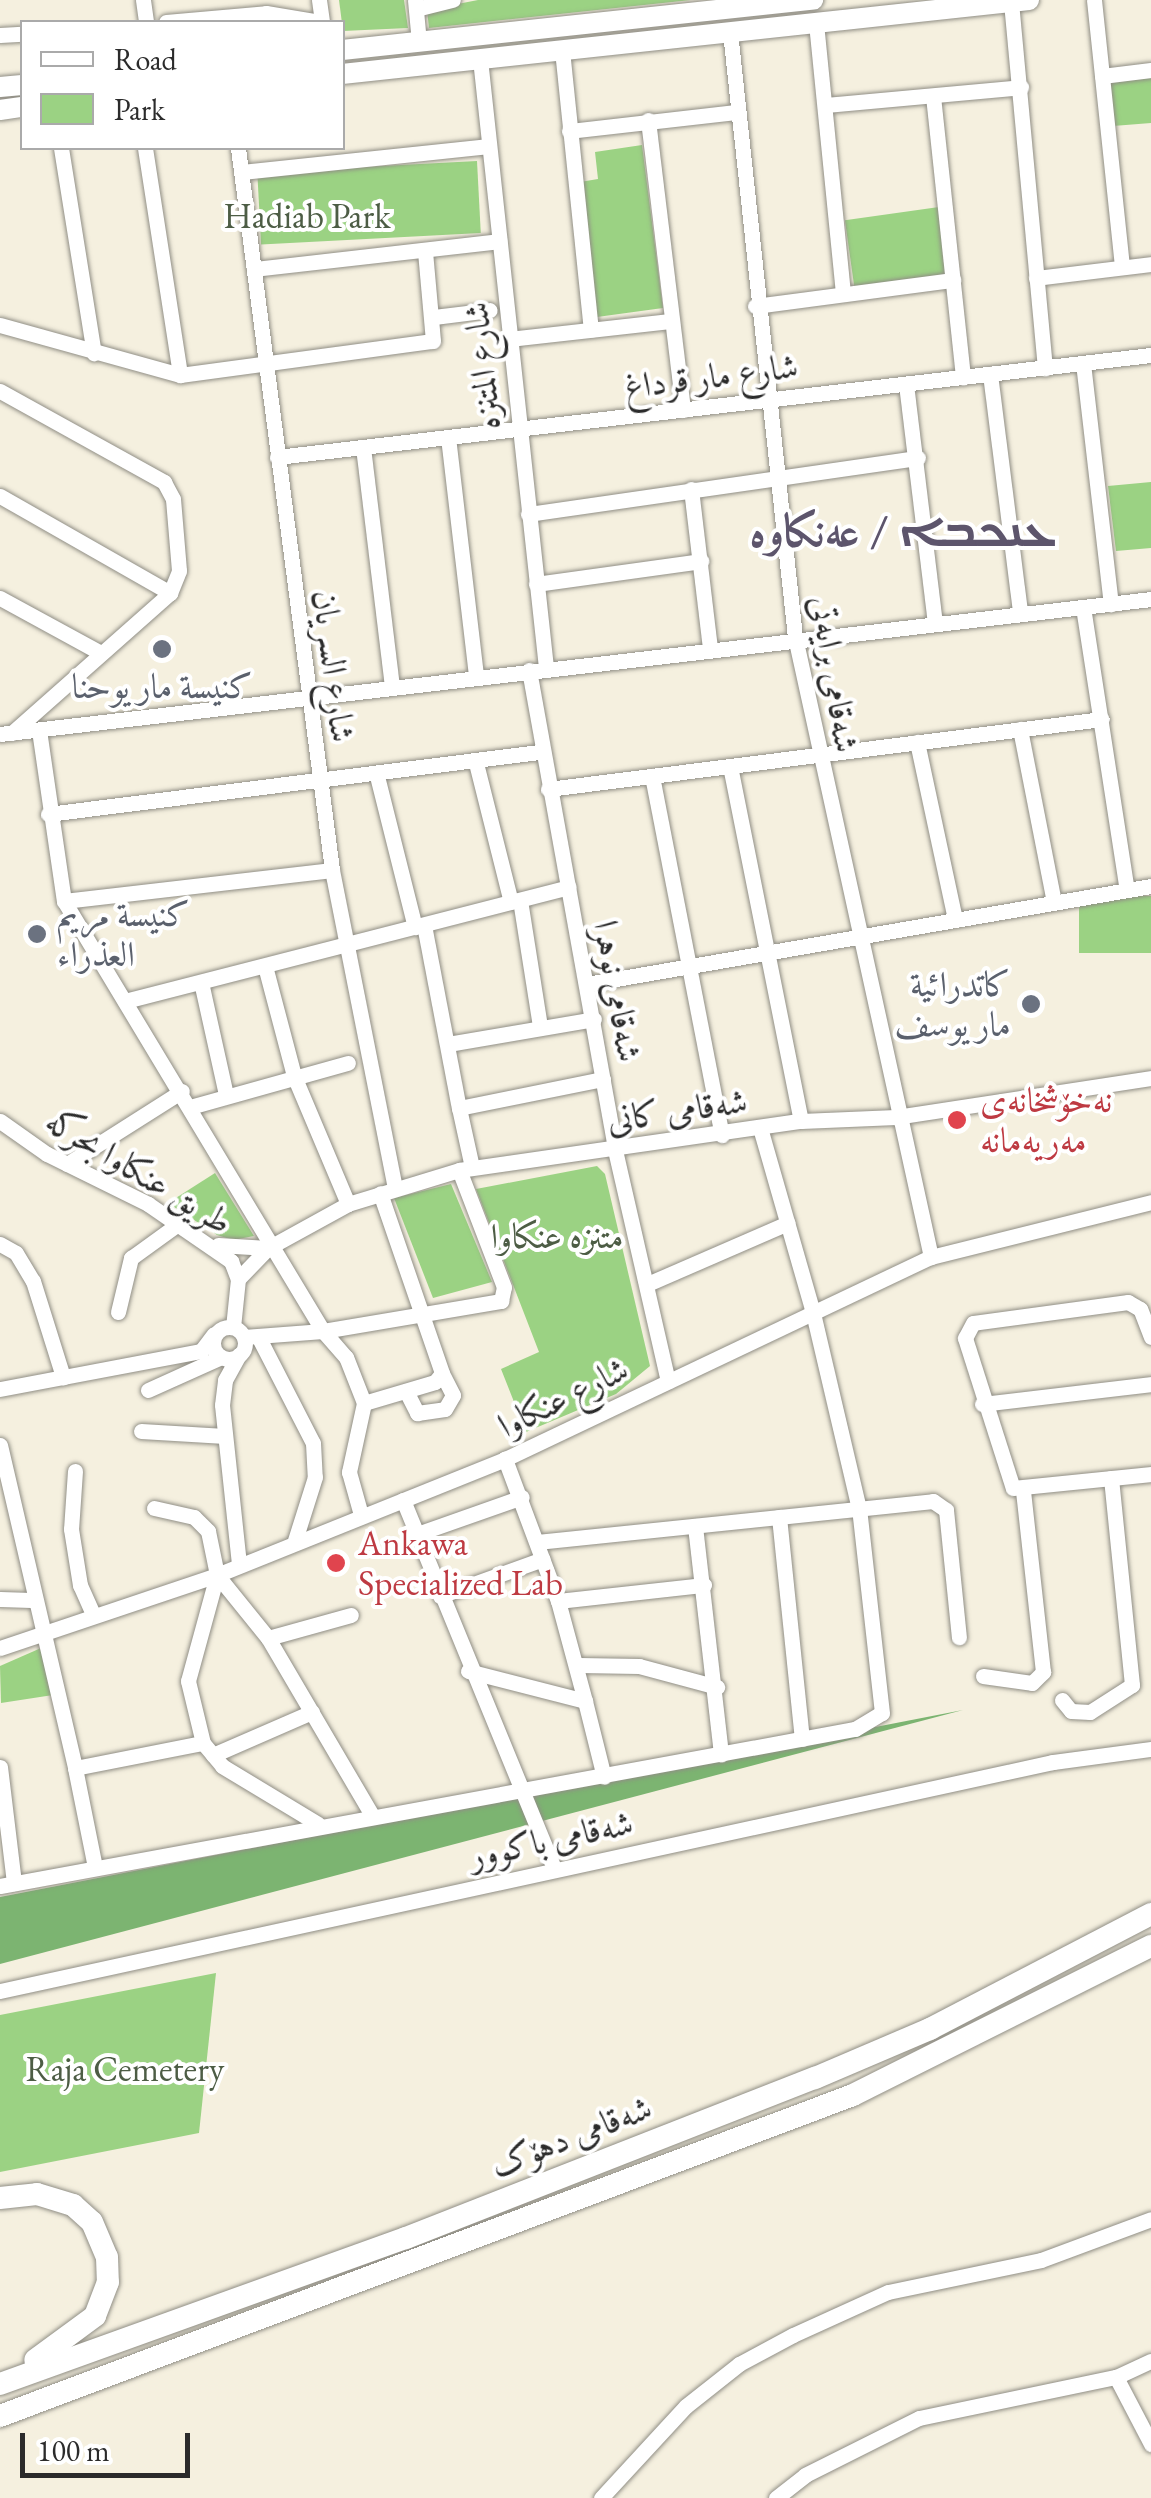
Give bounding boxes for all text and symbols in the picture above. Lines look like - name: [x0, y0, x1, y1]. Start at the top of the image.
- legend: [20, 20, 345, 150]
- text: Road: [114, 40, 177, 79]
- text: Park: [114, 90, 165, 129]
- park label: Hadiab Park: [223, 195, 391, 237]
- street label: شارع المتنزه: [454, 300, 510, 432]
- street label: شارع مار قرداغ: [622, 344, 800, 408]
- district label: ܥܢܟܒܐ / عەنکاوە: [749, 504, 1057, 558]
- street label: شارع السريان: [304, 587, 364, 745]
- street label: شەقامی برایەتی: [802, 592, 868, 756]
- marker: كنيسة مار يوحنا: [151, 638, 173, 660]
- place label: كنيسة مار يوحنا: [71, 665, 253, 707]
- place label: كنيسة مريم العذراء: [57, 893, 190, 975]
- street label: شەقامی نوهرا: [585, 917, 651, 1065]
- marker: كنيسة مريم العذراء: [26, 923, 48, 945]
- place label: كاتدرائية مار يوسف: [895, 963, 1011, 1045]
- marker: كاتدرائية مار يوسف: [1020, 993, 1042, 1015]
- street label: شەقامی کانی: [604, 1079, 750, 1141]
- place label: نەخۆشخانەی مەریەمانە: [980, 1079, 1112, 1161]
- street label: طريق عنكاوا بحركه: [38, 1099, 240, 1243]
- marker: نەخۆشخانەی مەریەمانە: [944, 1107, 970, 1133]
- park label: متنزه عنكاوا: [490, 1215, 624, 1257]
- street label: شارع عنكاوا: [491, 1348, 635, 1446]
- place label: Ankawa Specialized Lab: [358, 1522, 563, 1604]
- marker: Ankawa Specialized Lab: [323, 1550, 349, 1576]
- street label: شەقامی باکوور: [465, 1801, 637, 1877]
- park label: Raja Cemetery: [26, 2048, 224, 2090]
- street label: شەقامی دهۆک: [484, 2086, 658, 2186]
- scale bar: [25, 2413, 195, 2475]
- text: 100 m: [37, 2431, 110, 2470]

